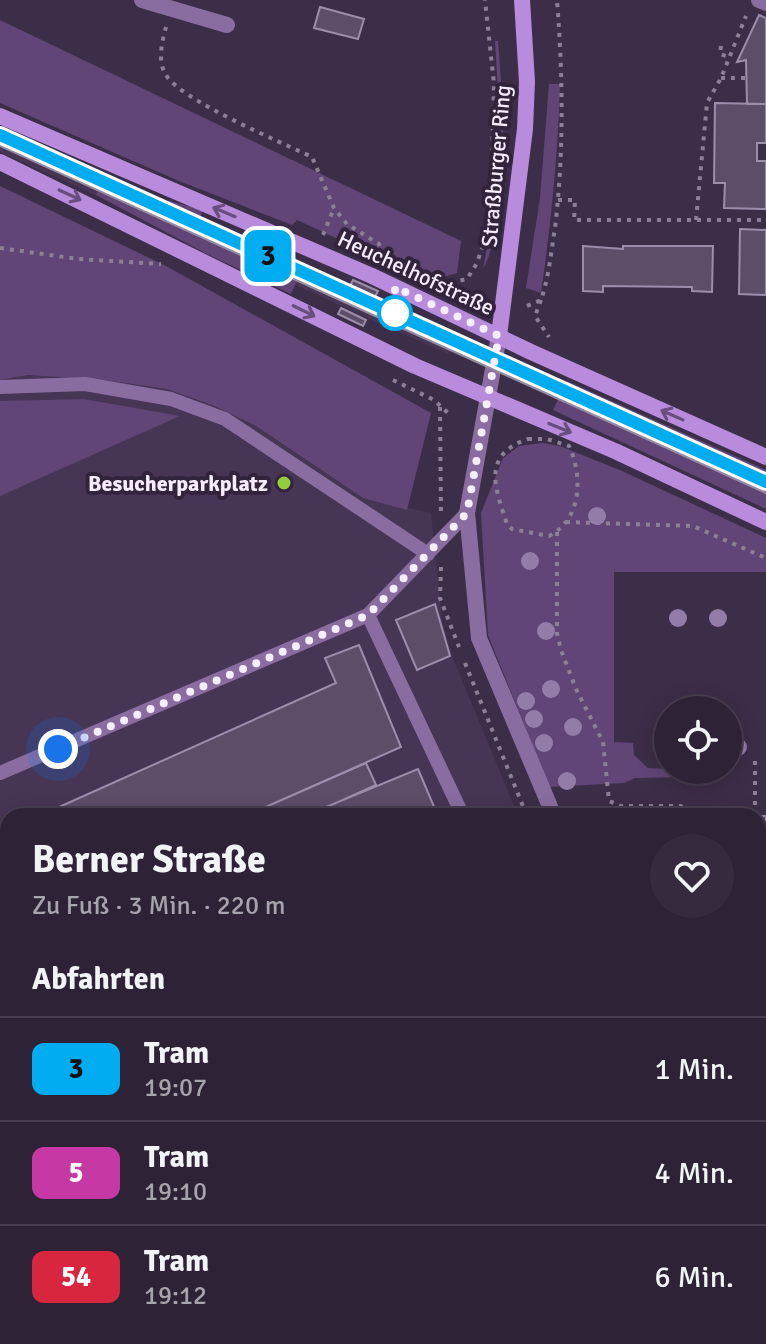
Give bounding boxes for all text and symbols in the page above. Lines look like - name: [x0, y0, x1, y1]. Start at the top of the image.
- street label: Straßburger Ring: [475, 84, 517, 248]
- one-way arrow: [58, 188, 82, 203]
- one-way arrow: [212, 204, 237, 219]
- street label: Heuchelhofstraße: [333, 225, 499, 321]
- line badge: 3: [242, 230, 294, 282]
- text: 3: [260, 239, 276, 273]
- unlabelled marker: [378, 296, 412, 330]
- one-way arrow: [291, 303, 315, 319]
- one-way arrow: [660, 407, 684, 422]
- one-way arrow: [547, 422, 572, 437]
- place label: Besucherparkplatz: [88, 470, 268, 497]
- marker: Besucherparkplatz: [275, 474, 293, 492]
- map controls: [654, 696, 742, 784]
- button: locate: [654, 696, 742, 784]
- your location: [38, 729, 78, 769]
- button: heart: [650, 834, 734, 918]
- text: Berner Straße: [32, 836, 266, 883]
- text: Zu Fuß · 3 Min. · 220 m: [32, 890, 285, 922]
- text: Abfahrten: [32, 961, 165, 998]
- text: Tram: [144, 1035, 209, 1072]
- text: 1 Min.: [655, 1051, 734, 1088]
- text: 3: [68, 1052, 84, 1086]
- text: 19:07: [144, 1072, 207, 1104]
- text: Tram: [144, 1139, 209, 1176]
- text: 4 Min.: [655, 1155, 734, 1192]
- text: 5: [68, 1156, 84, 1190]
- text: 19:10: [144, 1176, 207, 1208]
- text: Tram: [144, 1243, 209, 1280]
- text: 6 Min.: [655, 1259, 734, 1296]
- text: 54: [61, 1260, 91, 1294]
- text: 19:12: [144, 1280, 207, 1312]

